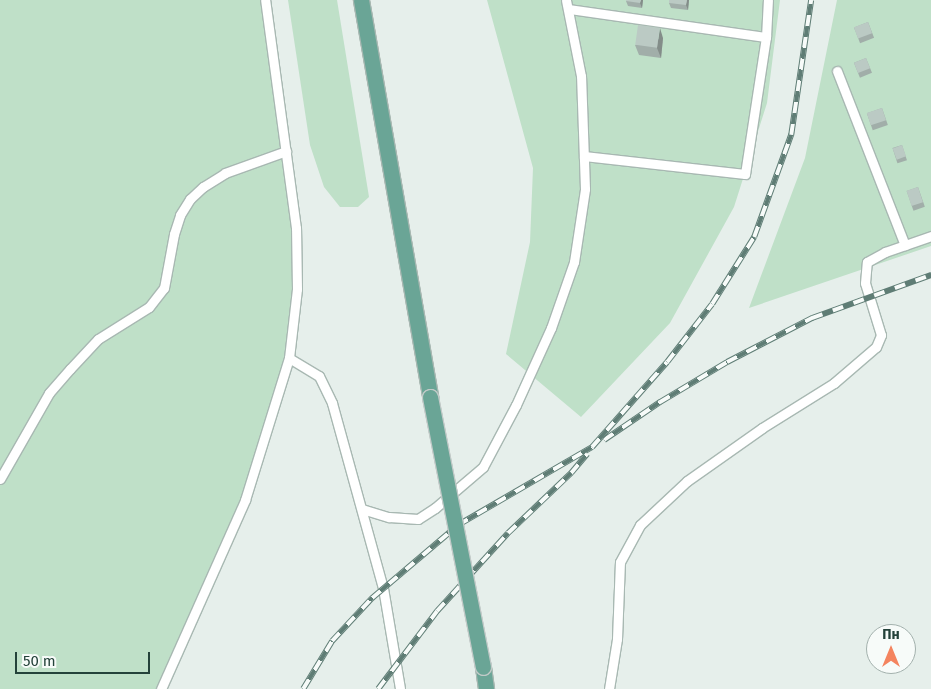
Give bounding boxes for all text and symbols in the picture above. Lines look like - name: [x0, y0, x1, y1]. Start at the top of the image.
- north arrow: [866, 624, 916, 674]
- text: Пн: [882, 626, 900, 643]
- scale bar: [18, 642, 152, 674]
- text: 50 m: [23, 652, 56, 670]

